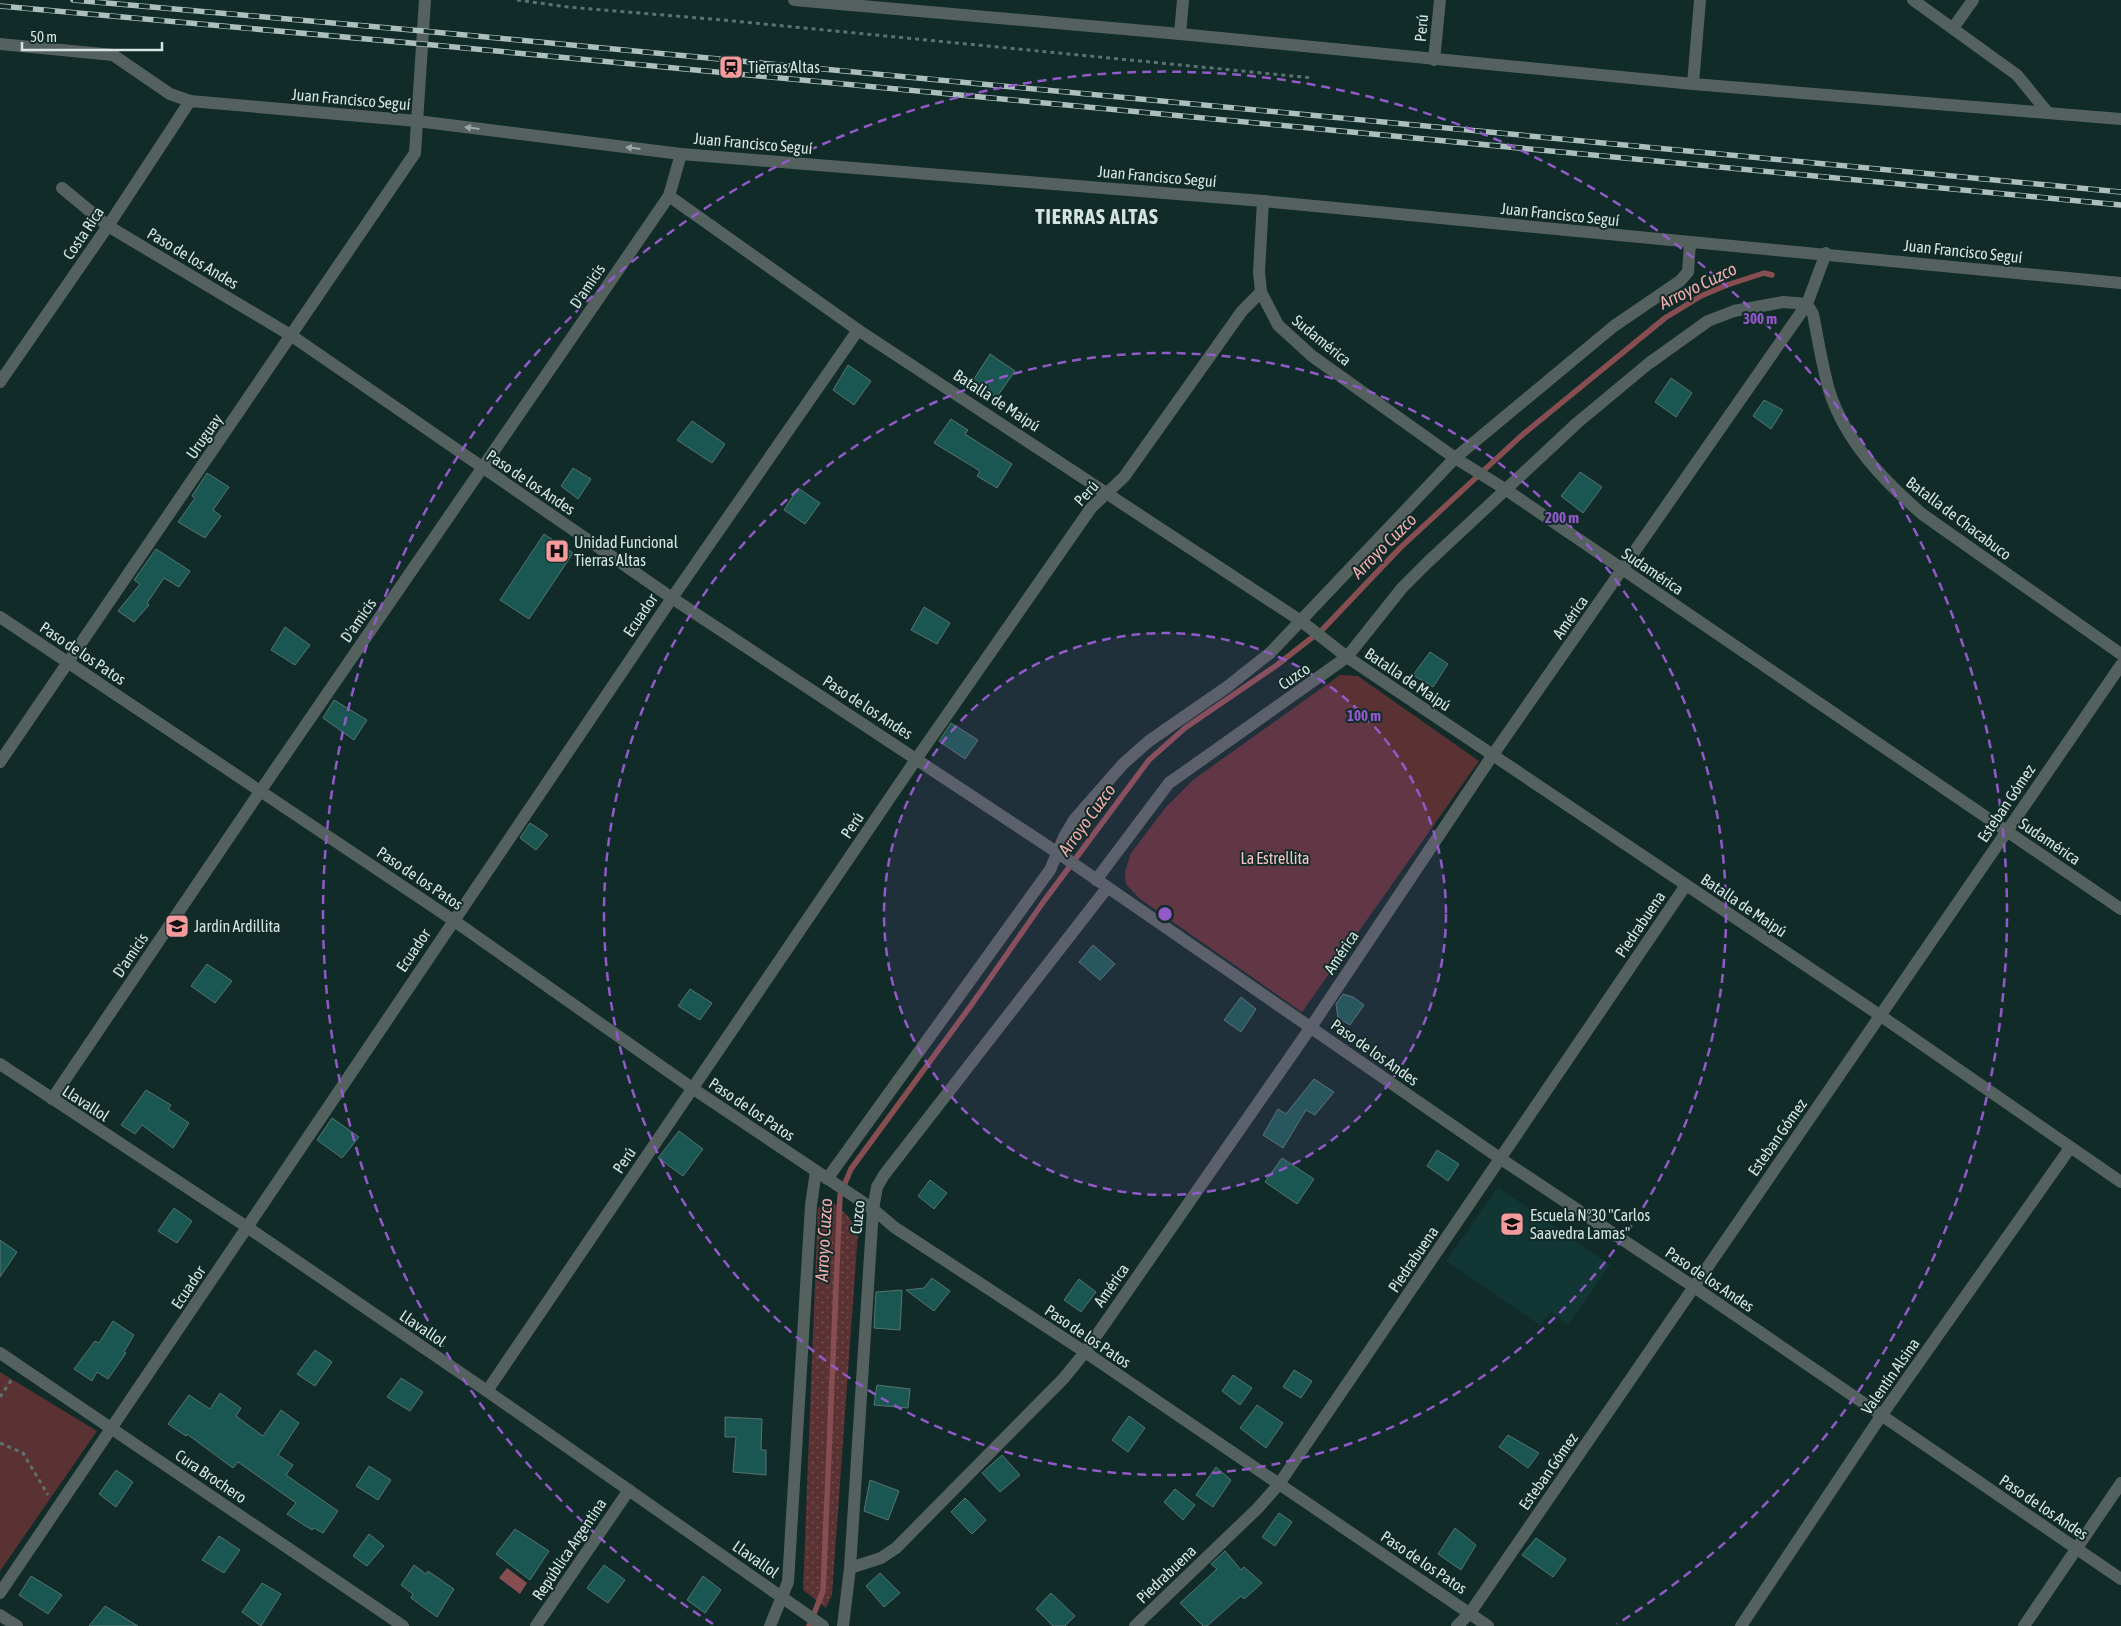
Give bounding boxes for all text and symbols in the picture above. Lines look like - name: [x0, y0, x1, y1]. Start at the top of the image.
- street label: Perú: [1411, 14, 1431, 42]
- scale bar: [22, 20, 162, 52]
- text: 50 m: [30, 28, 57, 45]
- station icon: Tierras Altas: [718, 54, 744, 80]
- place label: Tierras Altas: [748, 58, 820, 76]
- street label: Juan Francisco Seguí: [291, 85, 411, 114]
- one-way arrow: [464, 124, 480, 132]
- street label: Juan Francisco Seguí: [693, 129, 813, 158]
- one-way arrow: [625, 144, 641, 152]
- street label: Juan Francisco Seguí: [1097, 162, 1217, 191]
- street label: Juan Francisco Seguí: [1500, 199, 1620, 230]
- street label: Costa Rica: [59, 203, 107, 263]
- district label: TIERRAS ALTAS: [1035, 204, 1159, 228]
- street label: Paso de los Andes: [144, 224, 242, 292]
- street label: Juan Francisco Seguí: [1903, 236, 2023, 267]
- water label: Arroyo Cuzco: [1655, 258, 1740, 314]
- street label: D'amicis: [566, 260, 608, 312]
- text: 300 m: [1743, 310, 1777, 327]
- street label: Sudamérica: [1289, 311, 1355, 369]
- street label: Batalla de Maipú: [950, 365, 1044, 435]
- street label: Uruguay: [182, 410, 227, 462]
- street label: Paso de los Andes: [483, 446, 579, 518]
- street label: Batalla de Chacabuco: [1903, 473, 2015, 563]
- street label: Perú: [1070, 477, 1102, 509]
- water label: Arroyo Cuzco: [1346, 509, 1421, 583]
- text: 200 m: [1545, 509, 1579, 526]
- place label: Unidad Funcional Tierras Altas: [574, 533, 679, 569]
- hospital icon: Unidad Funcional Tierras Altas: [544, 538, 570, 564]
- street label: Sudamérica: [1619, 544, 1687, 598]
- street label: Ecuador: [619, 590, 661, 640]
- street label: América: [1549, 592, 1591, 642]
- street label: D'amicis: [336, 594, 380, 645]
- street label: Paso de los Patos: [37, 618, 130, 688]
- street label: Batalla de Maipú: [1361, 644, 1454, 715]
- street label: Cuzco: [1275, 659, 1313, 693]
- street label: Paso de los Andes: [820, 671, 916, 743]
- text: 100 m: [1347, 707, 1381, 724]
- street label: Esteban Gómez: [1973, 761, 2039, 845]
- water label: Arroyo Cuzco: [1053, 780, 1120, 860]
- street label: Perú: [837, 809, 867, 841]
- street label: Sudamérica: [2016, 814, 2084, 868]
- street label: Paso de los Patos: [374, 843, 467, 913]
- park label: La Estrellita: [1240, 849, 1310, 867]
- street label: Batalla de Maipú: [1697, 870, 1790, 941]
- street label: Piedrabuena: [1611, 888, 1669, 960]
- centre of rings: [1156, 905, 1174, 923]
- school or university icon: Jardín Ardillita: [164, 913, 190, 939]
- place label: Jardín Ardillita: [194, 917, 281, 935]
- street label: Ecuador: [392, 925, 434, 975]
- street label: América: [1320, 927, 1362, 977]
- street label: D'amicis: [109, 929, 151, 981]
- street label: Paso de los Andes: [1328, 1015, 1423, 1089]
- street label: Paso de los Patos: [706, 1074, 799, 1144]
- street label: Llavallol: [59, 1081, 113, 1125]
- street label: Esteban Gómez: [1744, 1095, 1810, 1179]
- street label: Perú: [609, 1144, 639, 1176]
- water label: Arroyo Cuzco: [811, 1198, 836, 1283]
- street label: Cuzco: [846, 1199, 868, 1235]
- place label: Escuela Nº30 "Carlos Saavedra Lamas": [1530, 1206, 1650, 1242]
- school or university icon: Escuela Nº30 "Carlos Saavedra Lamas": [1499, 1211, 1525, 1237]
- street label: Piedrabuena: [1384, 1223, 1442, 1295]
- street label: Paso de los Andes: [1662, 1243, 1758, 1315]
- street label: América: [1090, 1260, 1132, 1310]
- street label: Ecuador: [167, 1262, 209, 1312]
- street label: Paso de los Patos: [1042, 1301, 1135, 1371]
- street label: Llavallol: [396, 1306, 450, 1350]
- street label: Valentín Alsina: [1857, 1334, 1923, 1418]
- street label: Esteban Gómez: [1515, 1429, 1581, 1513]
- street label: Cura Brochero: [172, 1446, 250, 1506]
- street label: Paso de los Andes: [1996, 1471, 2092, 1543]
- street label: República Argentina: [528, 1495, 611, 1604]
- street label: Paso de los Patos: [1378, 1527, 1471, 1597]
- street label: Llavallol: [730, 1537, 783, 1582]
- street label: Piedrabuena: [1133, 1541, 1199, 1607]

